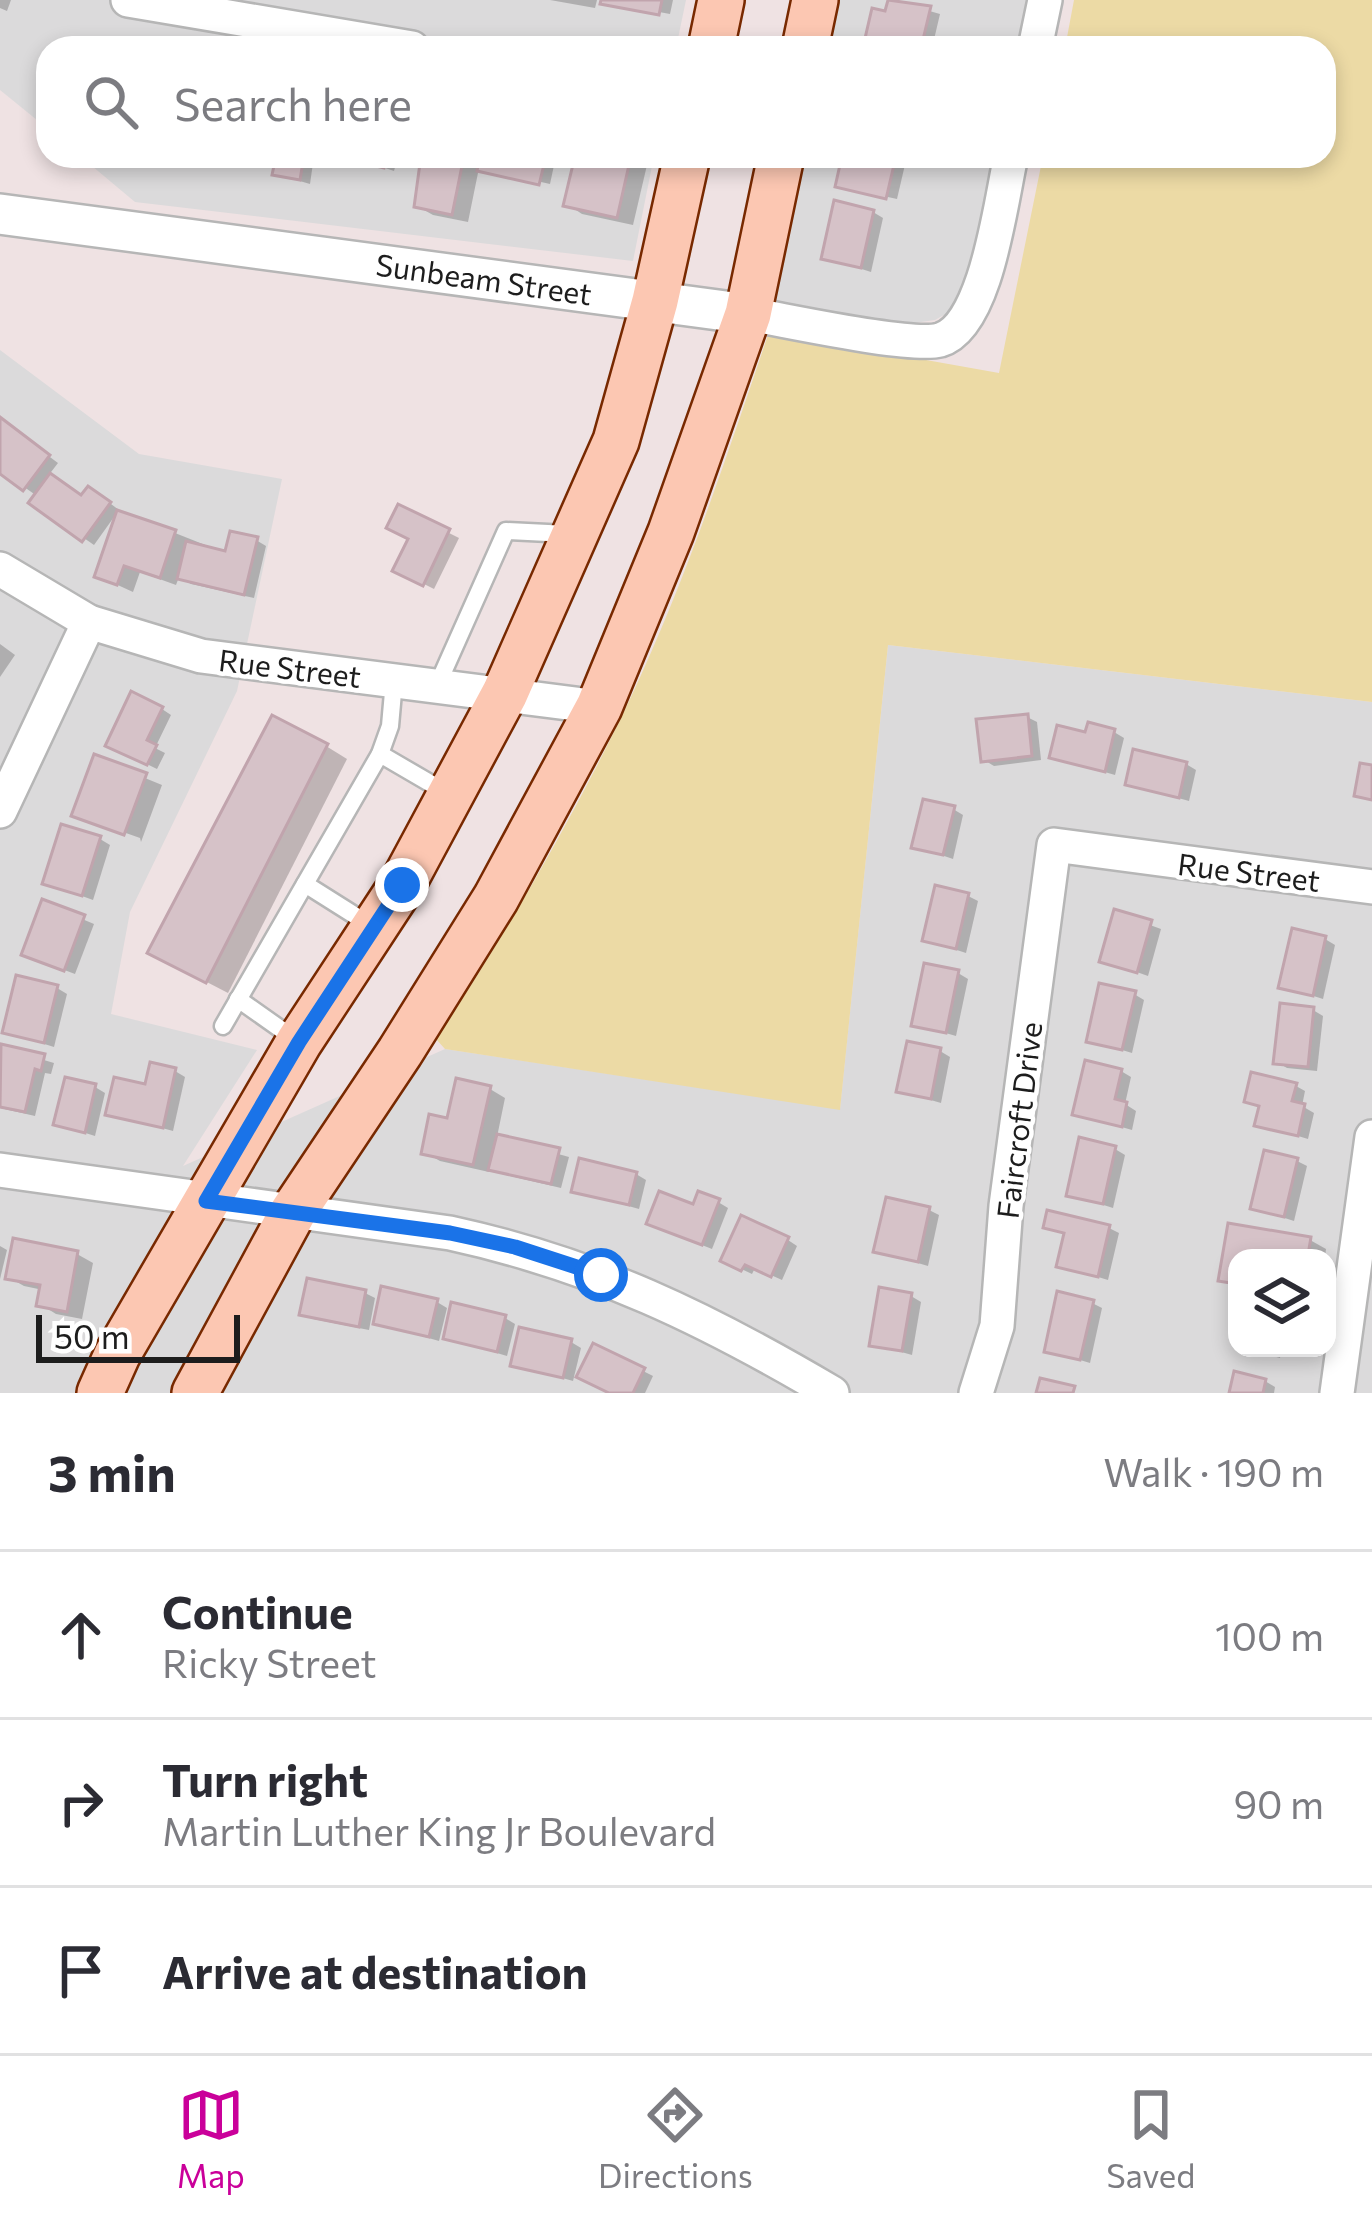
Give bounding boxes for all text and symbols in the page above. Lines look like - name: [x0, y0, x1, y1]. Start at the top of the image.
- search box: [36, 36, 1336, 168]
- icon: search: [78, 69, 144, 135]
- text: Search here: [174, 75, 412, 130]
- street label: Sunbeam Street: [374, 245, 594, 311]
- street label: Rue Street: [217, 640, 363, 694]
- street label: Rue Street: [1176, 844, 1322, 898]
- route end: [375, 858, 429, 912]
- street label: Faircroft Drive: [988, 1020, 1048, 1220]
- route start: [574, 1248, 628, 1302]
- map controls: [1228, 1249, 1336, 1357]
- button: layers: [1228, 1249, 1336, 1357]
- scale bar: [36, 1309, 240, 1362]
- text: 50 m: [54, 1315, 130, 1356]
- text: 3 min: [48, 1440, 176, 1503]
- text: Walk · 190 m: [1103, 1447, 1324, 1495]
- text: Continue: [162, 1583, 353, 1638]
- icon: ahead: [48, 1602, 114, 1668]
- text: 100 m: [1215, 1611, 1324, 1659]
- text: Ricky Street: [162, 1638, 376, 1686]
- text: Turn right: [162, 1751, 368, 1806]
- icon: right: [48, 1770, 114, 1836]
- text: 90 m: [1233, 1779, 1324, 1827]
- text: Martin Luther King Jr Boulevard: [162, 1806, 716, 1854]
- icon: arrive: [48, 1938, 114, 2004]
- text: Arrive at destination: [162, 1943, 588, 1998]
- tab: Map: [177, 2082, 245, 2195]
- tab: Directions: [598, 2082, 753, 2195]
- tab: Saved: [1106, 2082, 1195, 2195]

